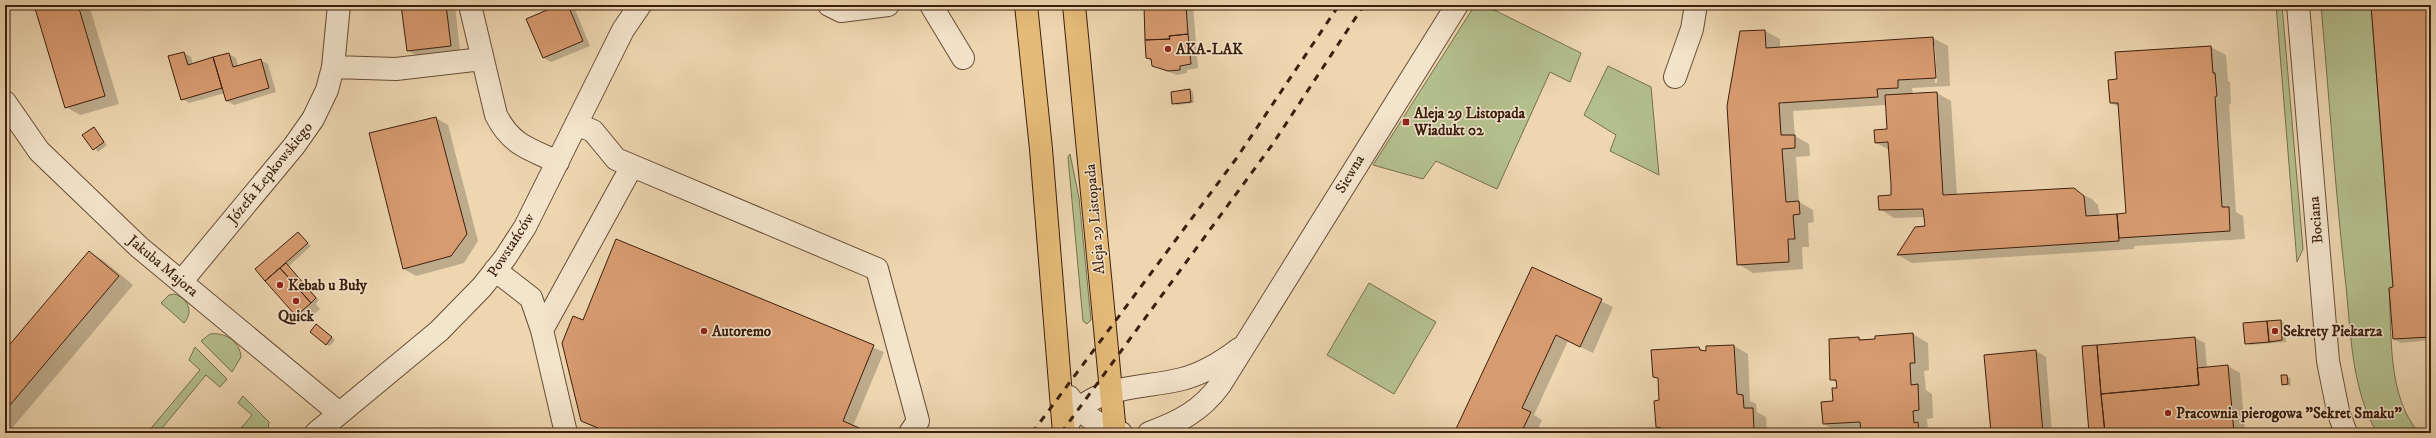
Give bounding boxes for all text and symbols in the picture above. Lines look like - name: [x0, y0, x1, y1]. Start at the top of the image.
- place label: AKA-LAK: [1175, 40, 1243, 59]
- marker: AKA-LAK: [1163, 44, 1173, 54]
- place label: Aleja 29 Listopada Wiadukt 02: [1413, 104, 1526, 140]
- marker: Aleja 29 Listopada Wiadukt 02: [1401, 117, 1411, 127]
- street label: Józefa Łepkowskiego: [222, 118, 317, 229]
- street label: Siewna: [1331, 151, 1369, 197]
- street label: Aleja 29 Listopada: [1081, 162, 1109, 275]
- street label: Bociana: [2304, 195, 2328, 245]
- street label: Powstańców: [483, 209, 539, 281]
- street label: Jakuba Majora: [122, 230, 203, 301]
- place label: Kebab u Buły: [288, 276, 368, 295]
- marker: Kebab u Buły: [275, 280, 285, 290]
- marker: Quick: [291, 296, 301, 306]
- place label: Quick: [278, 307, 315, 326]
- place label: Autoremo: [711, 322, 772, 341]
- place label: Sekrety Piekarza: [2283, 322, 2383, 341]
- marker: Autoremo: [699, 326, 709, 336]
- marker: Sekrety Piekarza: [2270, 326, 2280, 336]
- place label: Pracownia pierogowa "Sekret Smaku": [2176, 404, 2402, 423]
- marker: Pracownia pierogowa "Sekret Smaku": [2163, 408, 2173, 418]

